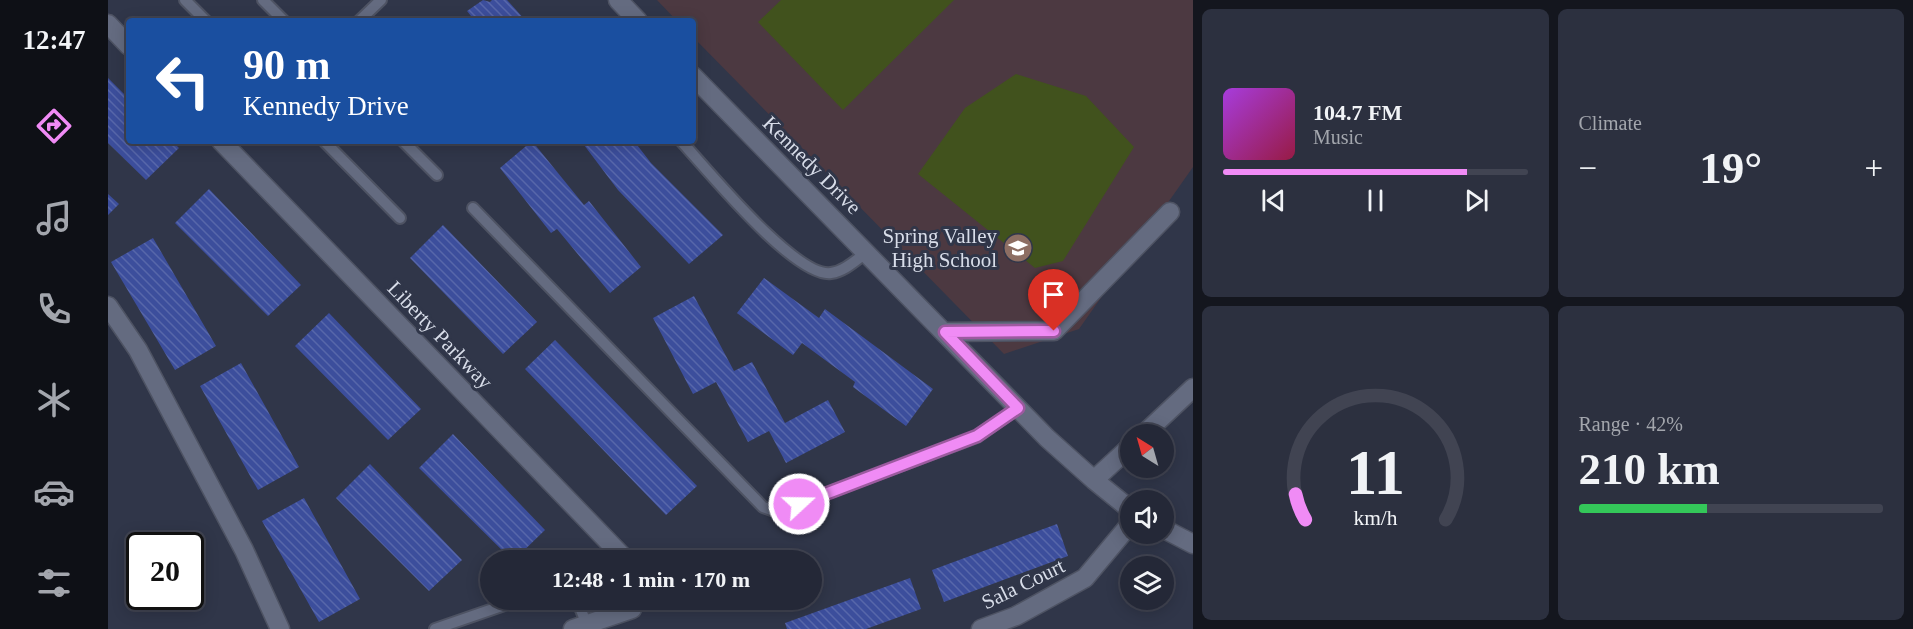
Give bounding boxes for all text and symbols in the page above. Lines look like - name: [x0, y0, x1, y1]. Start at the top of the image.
- text: 12:47: [23, 25, 86, 55]
- icon: left: [144, 42, 222, 120]
- text: 90 m: [243, 42, 331, 88]
- text: Kennedy Drive: [243, 91, 409, 121]
- text: 104.7 FM: [1313, 100, 1402, 125]
- icon: directions: [33, 105, 75, 147]
- street label: Kennedy Drive: [758, 111, 866, 219]
- text: Climate: [1579, 112, 1642, 134]
- text: Music: [1313, 126, 1363, 148]
- text: 19°: [1699, 143, 1762, 193]
- text: −: [1579, 150, 1597, 186]
- text: +: [1864, 150, 1883, 186]
- icon: previous: [1257, 184, 1290, 217]
- icon: pause: [1359, 184, 1392, 217]
- icon: next: [1460, 184, 1493, 217]
- icon: music: [33, 197, 75, 239]
- place label: Spring Valley High School: [882, 224, 997, 272]
- school or university icon: Spring Valley High School: [1002, 232, 1034, 264]
- pin: [1028, 269, 1079, 331]
- street label: Liberty Parkway: [383, 276, 498, 394]
- icon: arrive: [1037, 278, 1070, 311]
- icon: phone: [33, 288, 75, 330]
- icon: climate: [33, 379, 75, 421]
- text: Range · 42%: [1579, 413, 1683, 435]
- north arrow: [1120, 424, 1174, 478]
- map controls: [1120, 424, 1174, 610]
- text: 11: [1346, 438, 1405, 507]
- text: 210 km: [1579, 444, 1720, 494]
- icon: car: [33, 471, 75, 513]
- position arrow: [767, 472, 831, 536]
- button: sound: [1120, 490, 1174, 544]
- text: km/h: [1353, 506, 1398, 530]
- speed limit sign: 20: [126, 532, 204, 610]
- street label: Sala Court: [978, 554, 1069, 614]
- button: layers: [1120, 556, 1174, 610]
- icon: filters: [33, 562, 75, 604]
- text: 12:48 · 1 min · 170 m: [552, 567, 750, 592]

